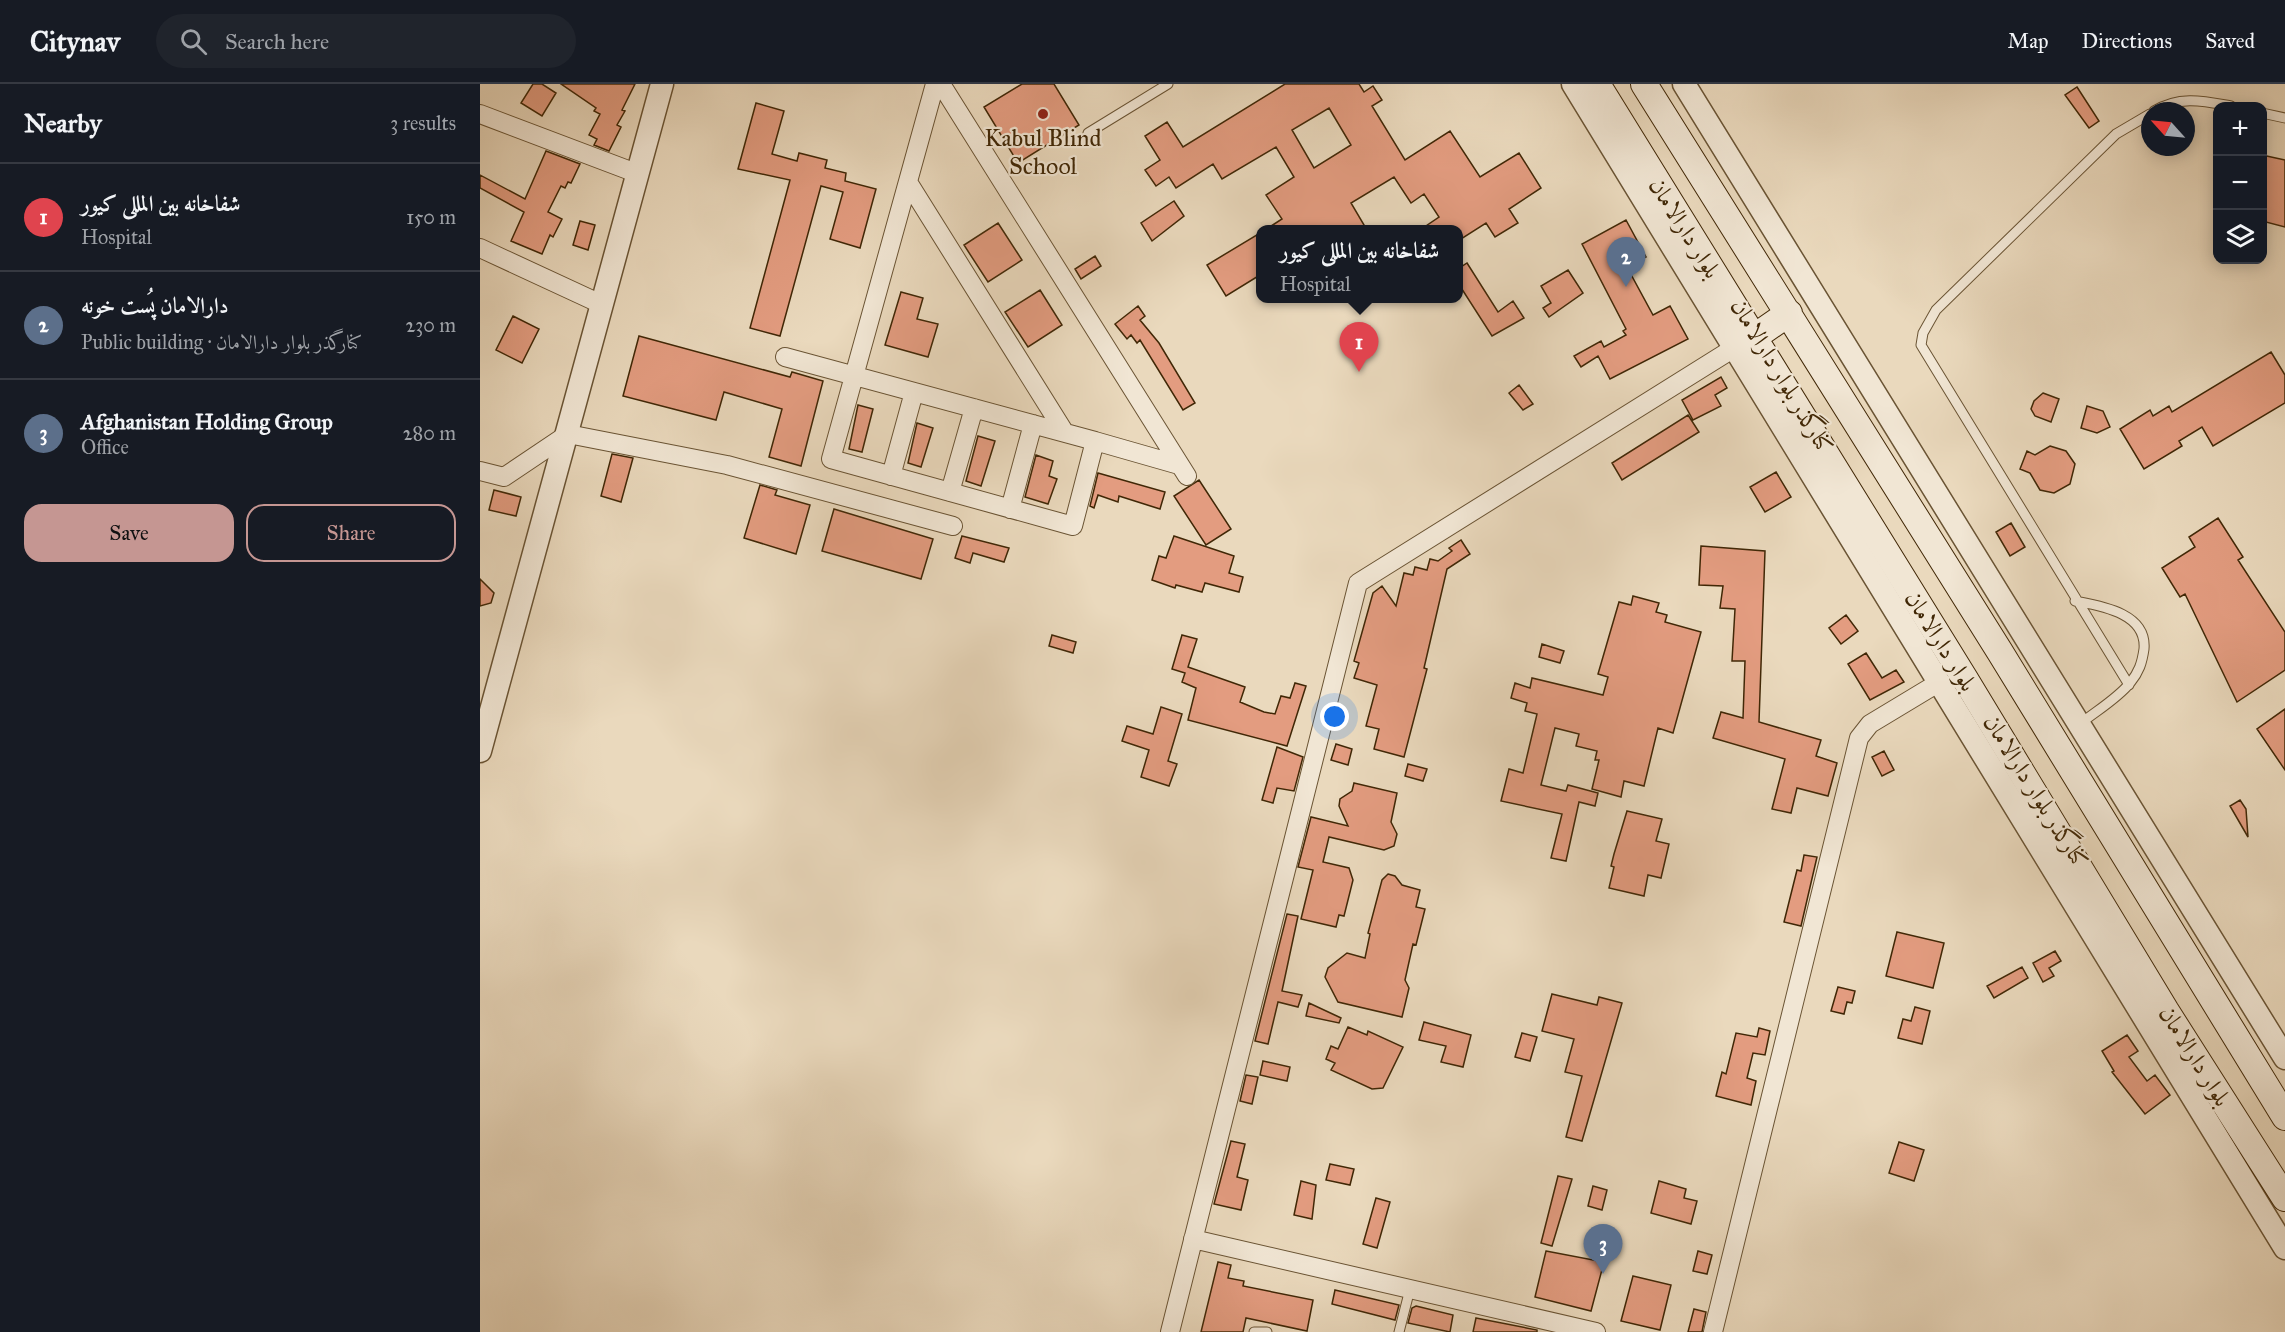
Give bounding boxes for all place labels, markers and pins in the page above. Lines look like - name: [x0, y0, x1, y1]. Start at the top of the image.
- marker: Kabul Blind School: [1036, 107, 1050, 121]
- place label: Kabul Blind School: [984, 123, 1102, 181]
- pin: 2: [1606, 238, 1646, 287]
- pin: 1: [1340, 322, 1378, 372]
- pin: 3: [1584, 1224, 1622, 1274]

